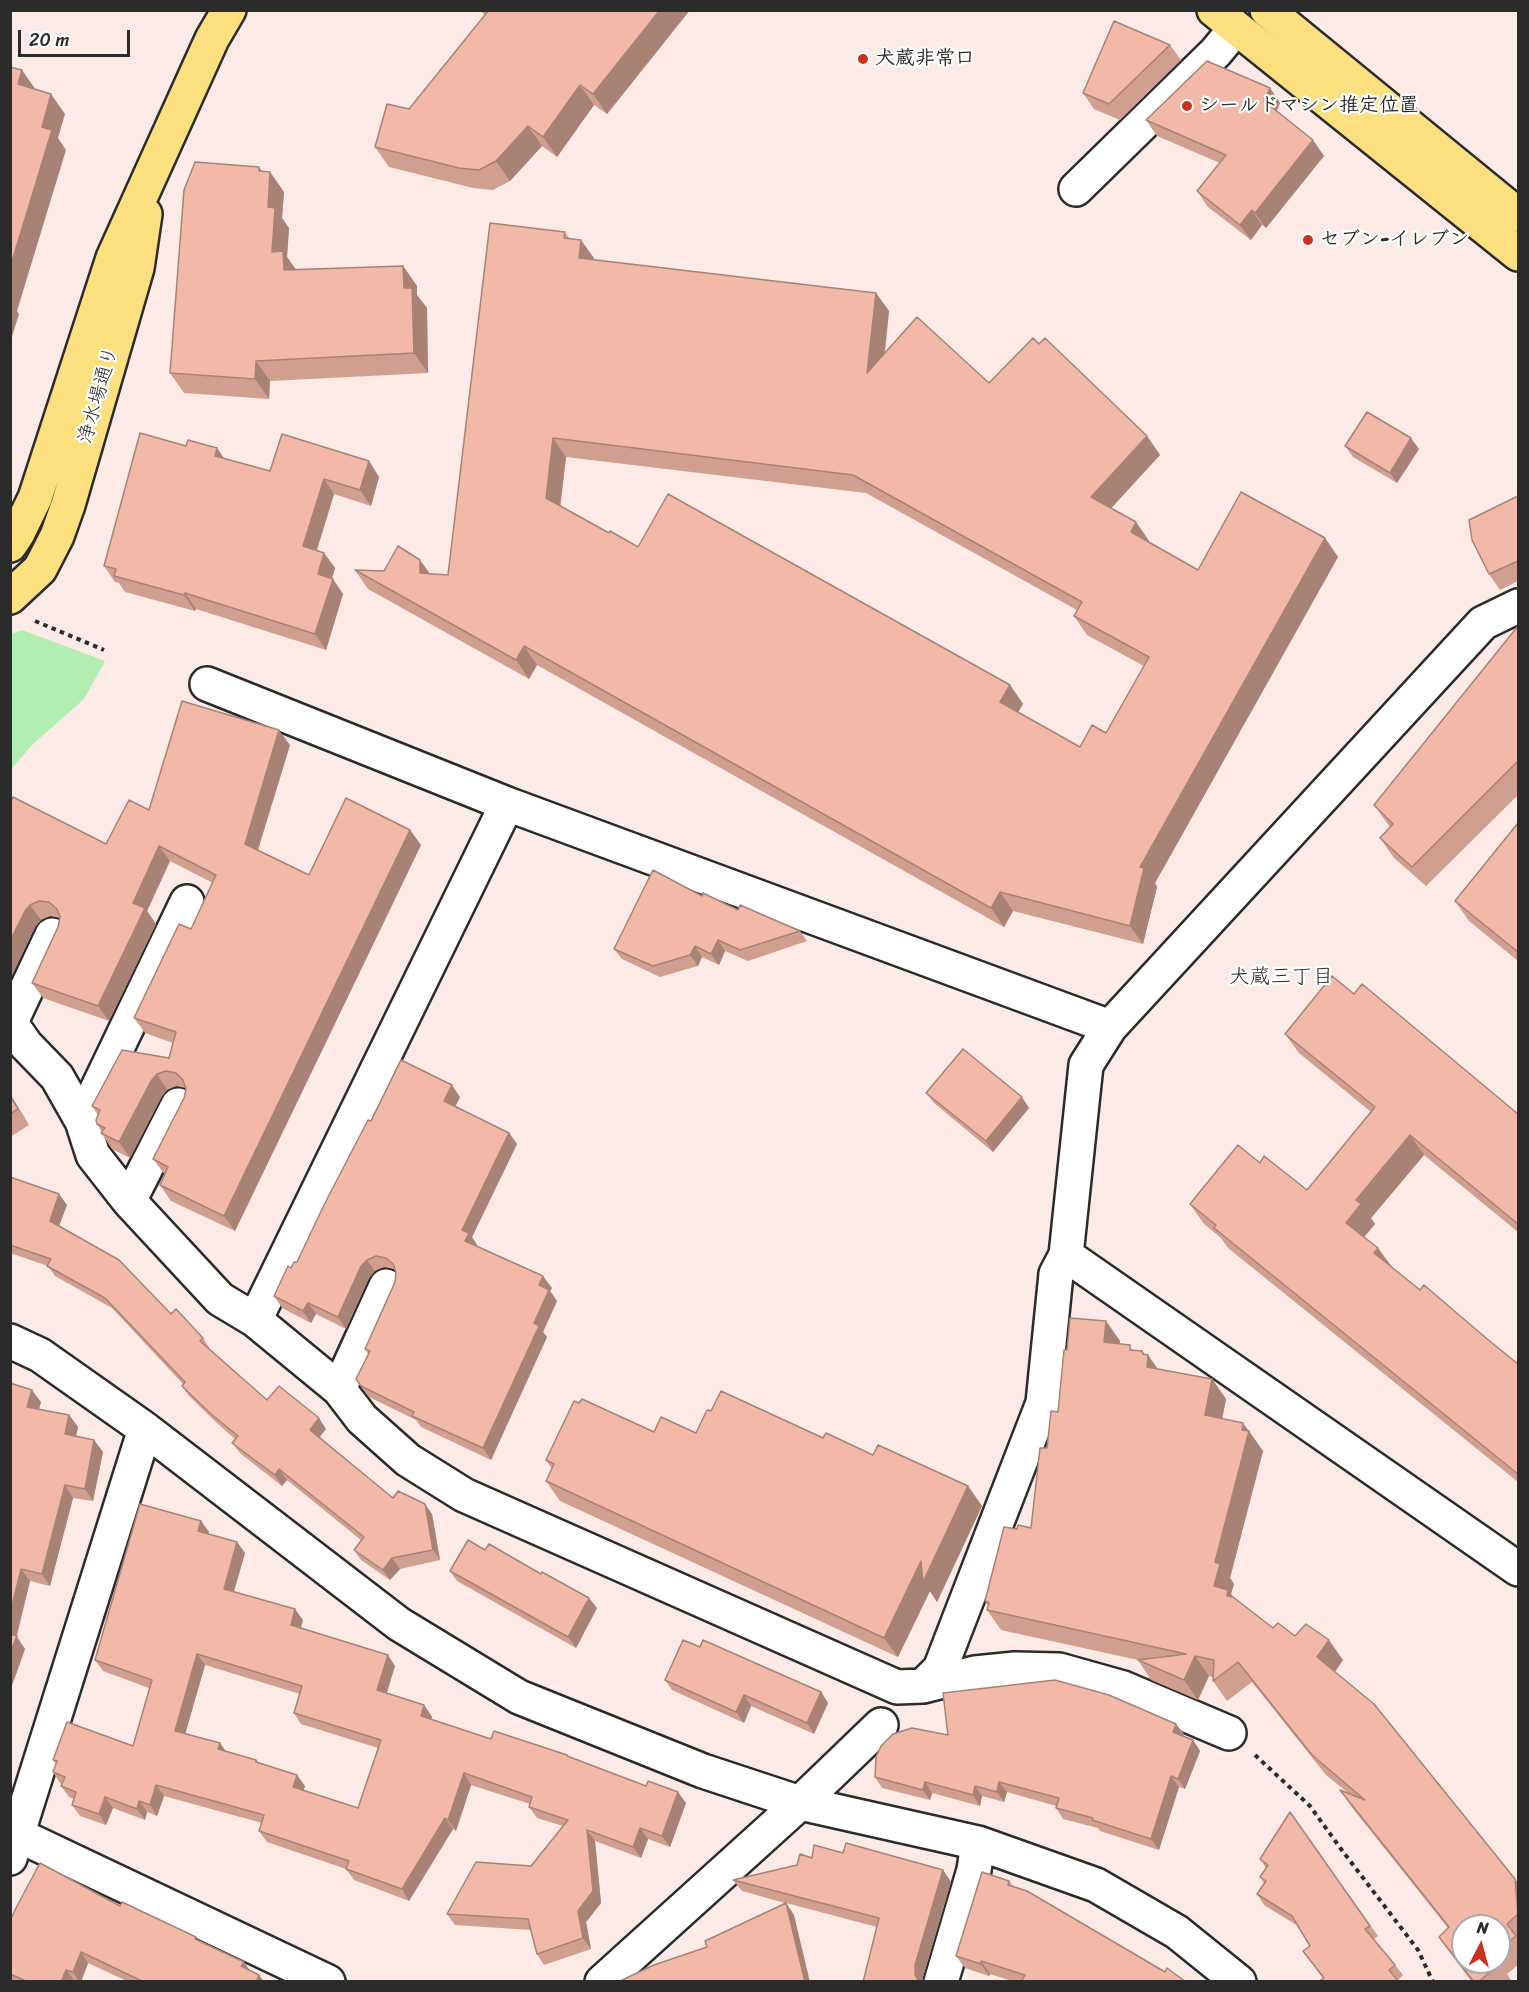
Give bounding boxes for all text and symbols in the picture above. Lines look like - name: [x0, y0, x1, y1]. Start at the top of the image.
- scale bar: [21, 18, 134, 56]
- text: 20 m: [29, 24, 69, 56]
- place label: 犬蔵非常口: [875, 47, 975, 71]
- marker: 犬蔵非常口: [856, 52, 870, 66]
- place label: シールドマシン推定位置: [1199, 94, 1419, 118]
- marker: シールドマシン推定位置: [1180, 99, 1194, 113]
- place label: セブン-イレブン: [1320, 228, 1469, 252]
- marker: セブン-イレブン: [1301, 233, 1315, 247]
- street label: 浄水場通り: [74, 344, 124, 446]
- district label: 犬蔵三丁目: [1229, 965, 1333, 991]
- text: N: [1476, 1913, 1490, 1943]
- north arrow: [1451, 1914, 1511, 1974]

